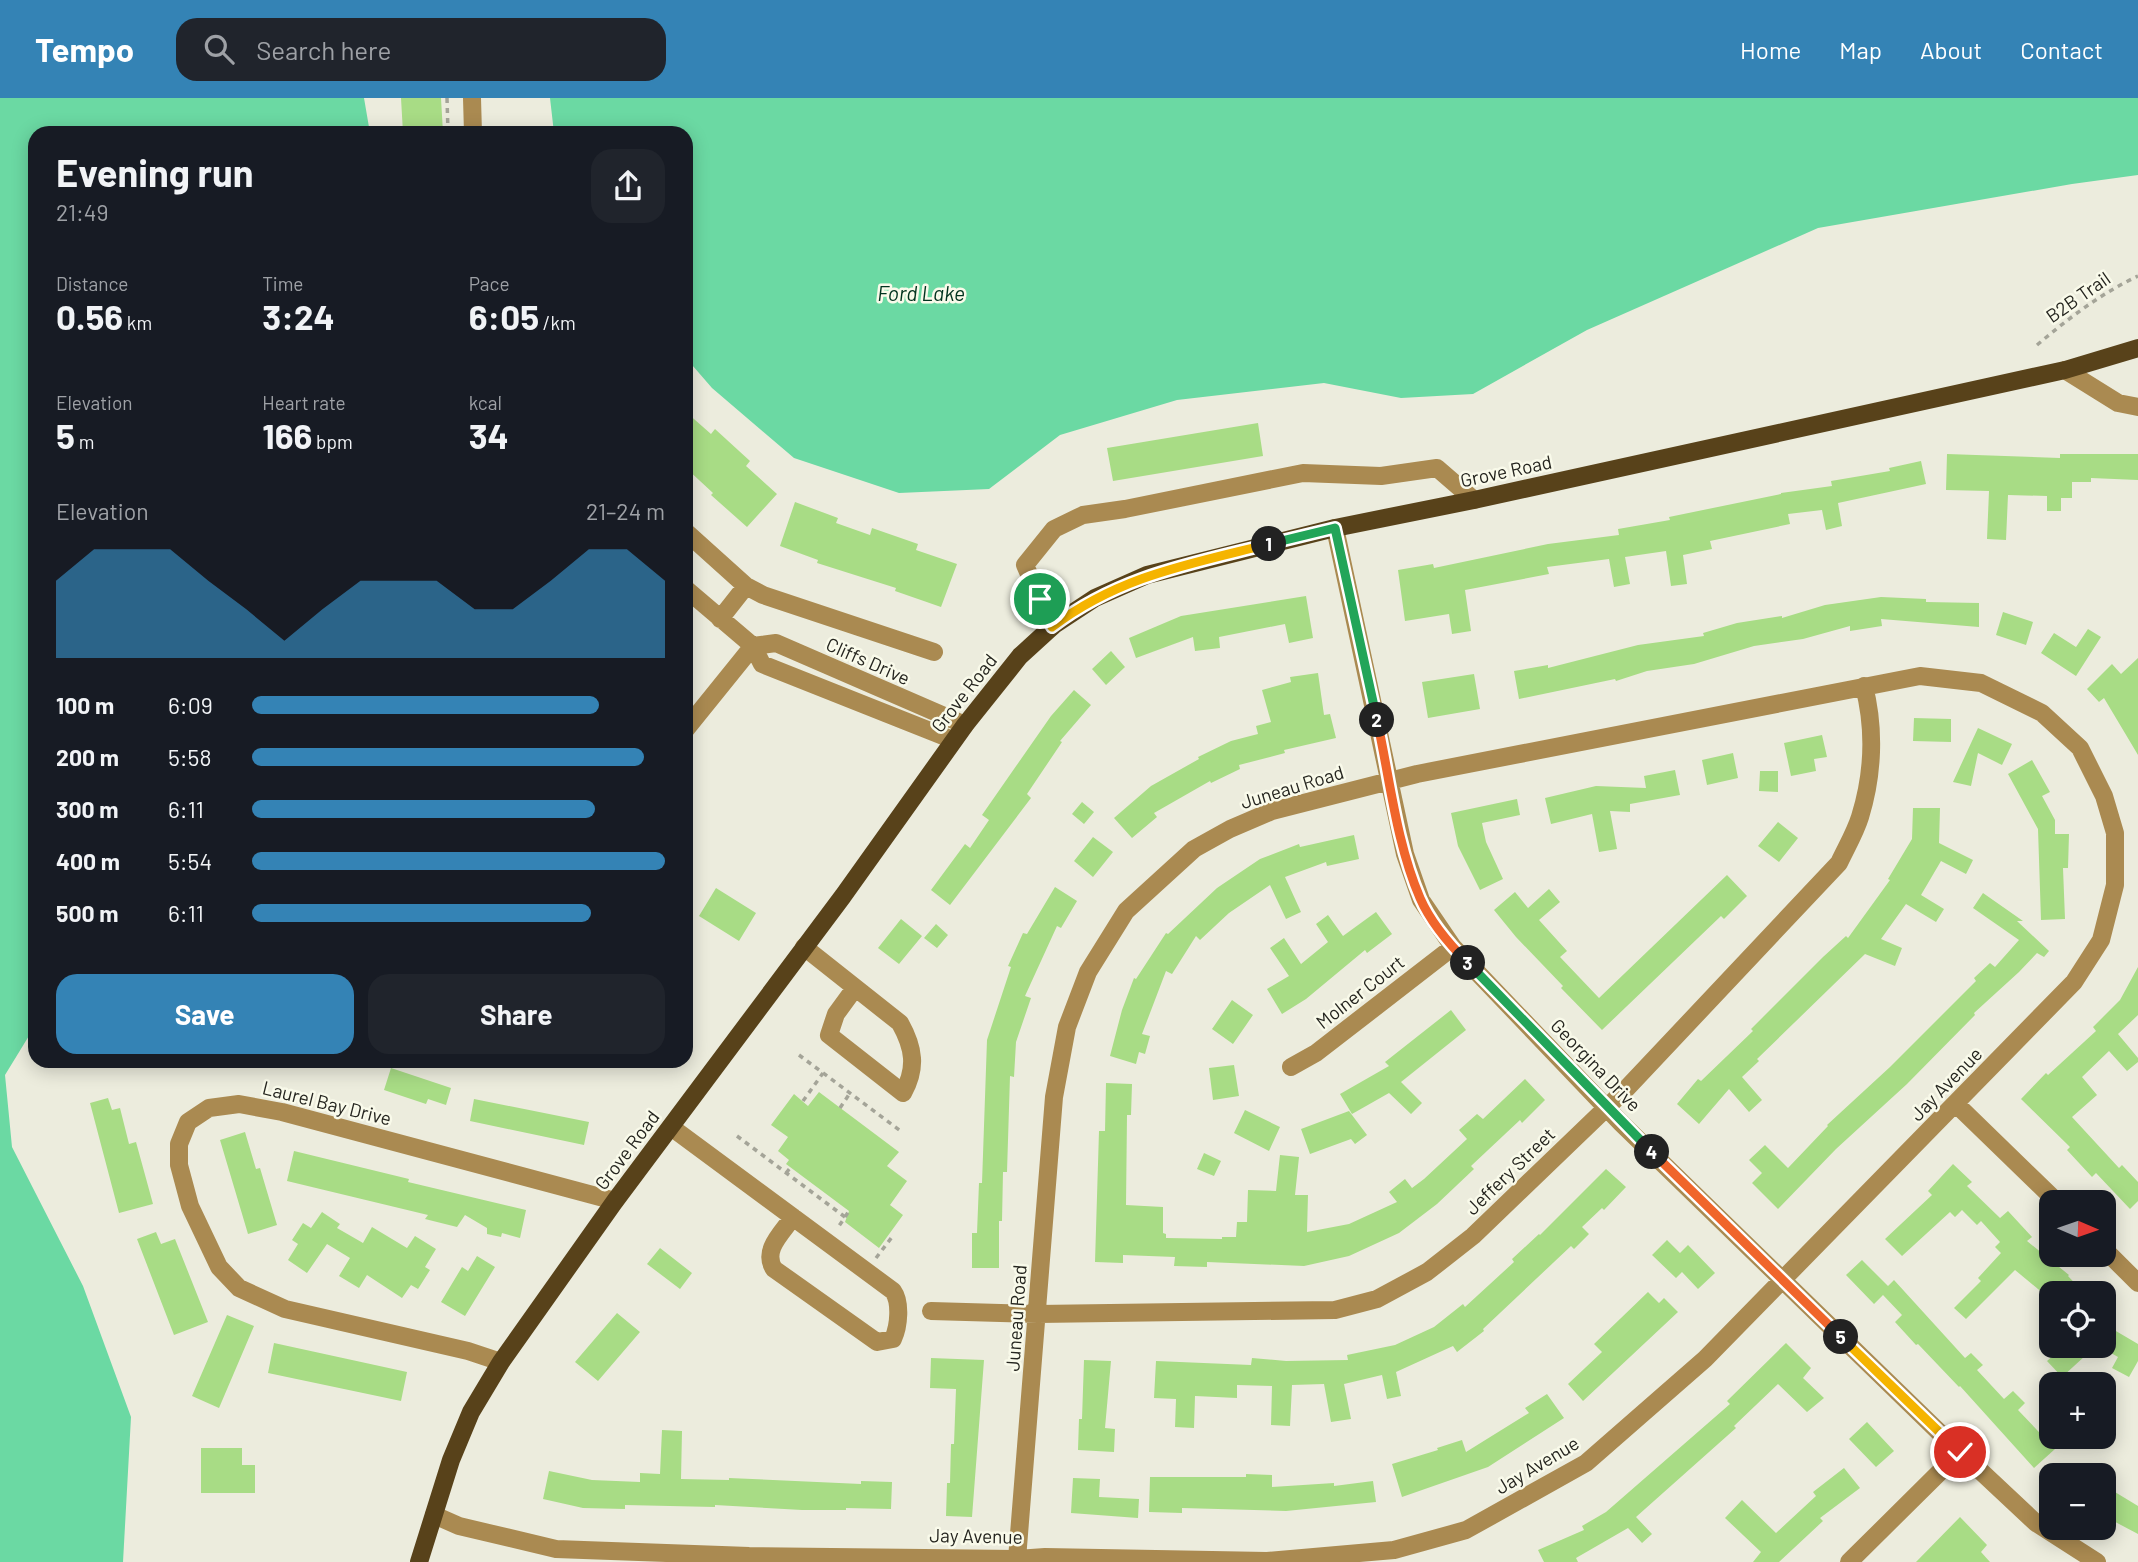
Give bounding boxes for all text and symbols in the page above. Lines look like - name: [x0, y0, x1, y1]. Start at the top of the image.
- search box: [176, 18, 666, 81]
- text: Tempo: [35, 29, 134, 69]
- icon: search: [200, 30, 238, 68]
- text: Search here: [256, 34, 391, 65]
- text: Home: [1740, 35, 1801, 64]
- text: Map: [1839, 35, 1882, 64]
- text: About: [1920, 35, 1982, 64]
- text: Contact: [2020, 35, 2103, 64]
- text: Evening run: [56, 149, 254, 195]
- button: share: [591, 149, 665, 223]
- text: 21:49: [56, 198, 109, 226]
- street label: B2B Trail: [2041, 266, 2114, 327]
- text: Distance: [56, 272, 128, 295]
- text: Time: [262, 272, 303, 295]
- text: Pace: [469, 272, 510, 295]
- water label: Ford Lake: [877, 280, 965, 305]
- text: 0.56: [56, 295, 123, 337]
- text: 3:24: [262, 295, 335, 337]
- text: 6:05: [469, 295, 539, 337]
- text: km: [123, 311, 152, 334]
- text: /km: [539, 311, 576, 334]
- text: Elevation: [56, 391, 133, 414]
- text: Heart rate: [262, 391, 346, 414]
- text: kcal: [469, 391, 502, 414]
- text: 5: [56, 414, 75, 456]
- text: 166: [262, 414, 312, 456]
- text: 34: [469, 414, 509, 456]
- text: m: [75, 430, 94, 453]
- text: bpm: [312, 430, 353, 453]
- street label: Grove Road: [1458, 450, 1554, 491]
- text: Elevation: [56, 497, 149, 525]
- text: 21–24 m: [586, 497, 665, 525]
- pin: 1: [1252, 526, 1286, 562]
- text: 1: [1265, 532, 1272, 555]
- pin: [1010, 569, 1070, 629]
- icon: arrive: [1021, 580, 1059, 618]
- street label: Cliffs Drive: [823, 632, 914, 689]
- street label: Grove Road: [926, 649, 1001, 736]
- text: 100 m: [56, 691, 114, 719]
- text: 6:09: [168, 691, 213, 719]
- pin: 2: [1360, 702, 1394, 738]
- text: 2: [1371, 708, 1382, 731]
- text: 200 m: [56, 743, 119, 771]
- text: 5:58: [168, 743, 211, 771]
- street label: Juneau Road: [1237, 760, 1346, 813]
- text: 300 m: [56, 795, 118, 823]
- text: 6:11: [168, 795, 204, 823]
- text: 400 m: [56, 847, 120, 875]
- text: 5:54: [168, 847, 212, 875]
- text: 500 m: [56, 899, 118, 927]
- text: 6:11: [168, 899, 204, 927]
- pin: 3: [1450, 946, 1486, 980]
- street label: Molner Court: [1311, 950, 1408, 1033]
- text: 3: [1462, 951, 1473, 974]
- button: Save: [56, 974, 354, 1054]
- button: Share: [368, 974, 665, 1054]
- street label: Georgina Drive: [1546, 1014, 1646, 1116]
- street label: Jay Avenue: [1905, 1042, 1986, 1125]
- street label: Laurel Bay Drive: [260, 1075, 394, 1130]
- street label: Grove Road: [589, 1106, 664, 1194]
- street label: Jeffery Street: [1460, 1122, 1559, 1219]
- pin: 4: [1634, 1134, 1670, 1170]
- text: 4: [1646, 1140, 1657, 1163]
- north arrow: [2039, 1190, 2116, 1267]
- map controls: [2039, 1190, 2116, 1540]
- street label: Juneau Road: [1000, 1264, 1031, 1372]
- button: locate: [2039, 1281, 2116, 1358]
- pin: 5: [1824, 1320, 1858, 1354]
- text: 5: [1835, 1325, 1846, 1348]
- button: +: [2039, 1372, 2116, 1449]
- pin: [1930, 1422, 1990, 1482]
- street label: Jay Avenue: [1491, 1431, 1583, 1499]
- icon: check: [1941, 1433, 1979, 1471]
- button: −: [2039, 1463, 2116, 1540]
- street label: Jay Avenue: [929, 1523, 1023, 1548]

